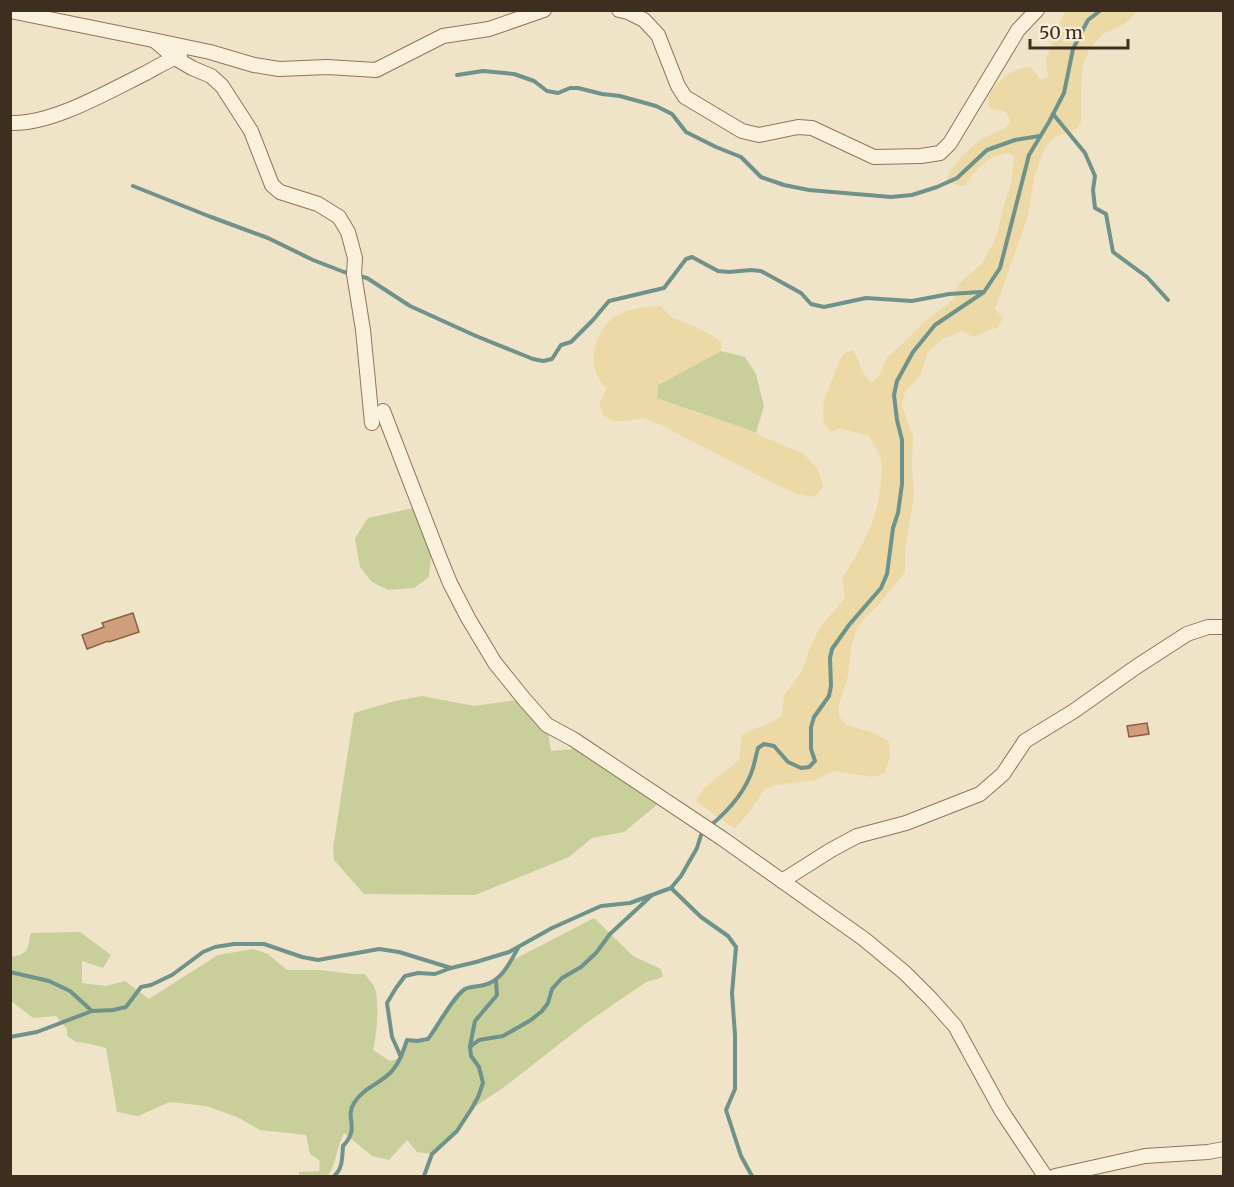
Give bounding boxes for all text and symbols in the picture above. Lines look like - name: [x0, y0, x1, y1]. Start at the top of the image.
- scale bar: [1030, 12, 1128, 50]
- text: 50 m: [1039, 21, 1083, 44]

